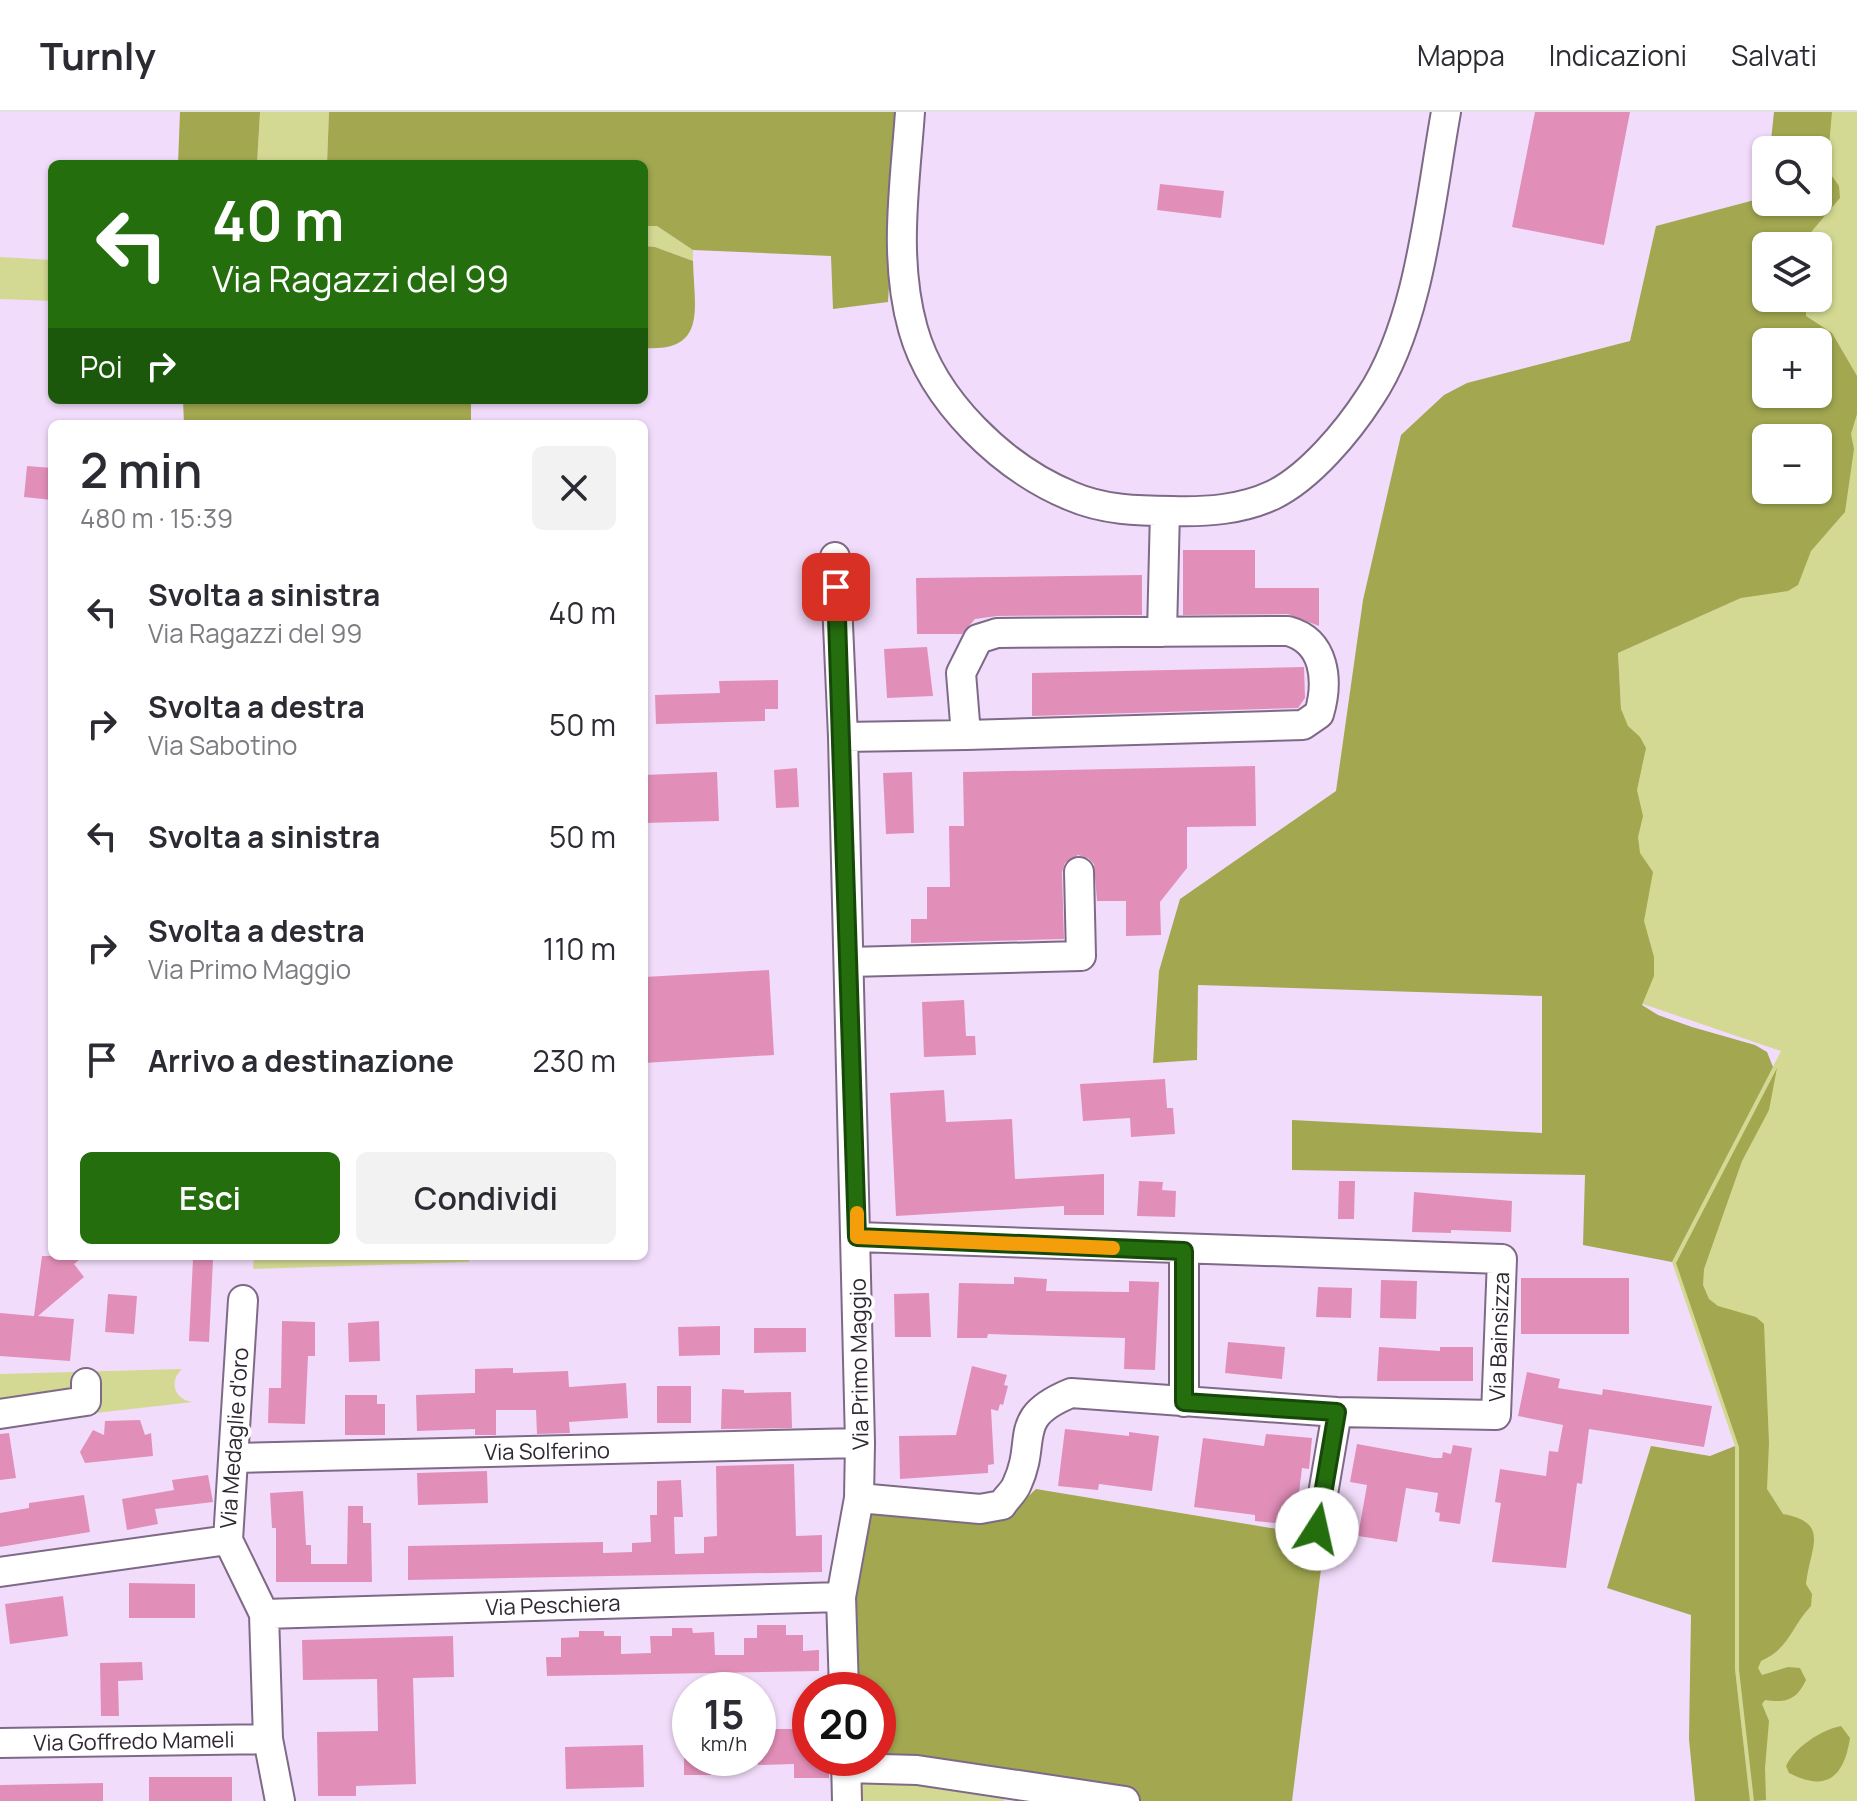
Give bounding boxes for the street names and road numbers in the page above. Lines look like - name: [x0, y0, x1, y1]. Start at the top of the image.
- street label: Via Bainsizza: [1482, 1271, 1516, 1403]
- street label: Via Primo Maggio: [843, 1278, 875, 1450]
- street label: Via Medaglie d'oro: [213, 1346, 255, 1530]
- street label: Via Solferino: [484, 1435, 610, 1467]
- street label: Via Peschiera: [485, 1588, 621, 1622]
- street label: Via Goffredo Mameli: [33, 1724, 235, 1758]

